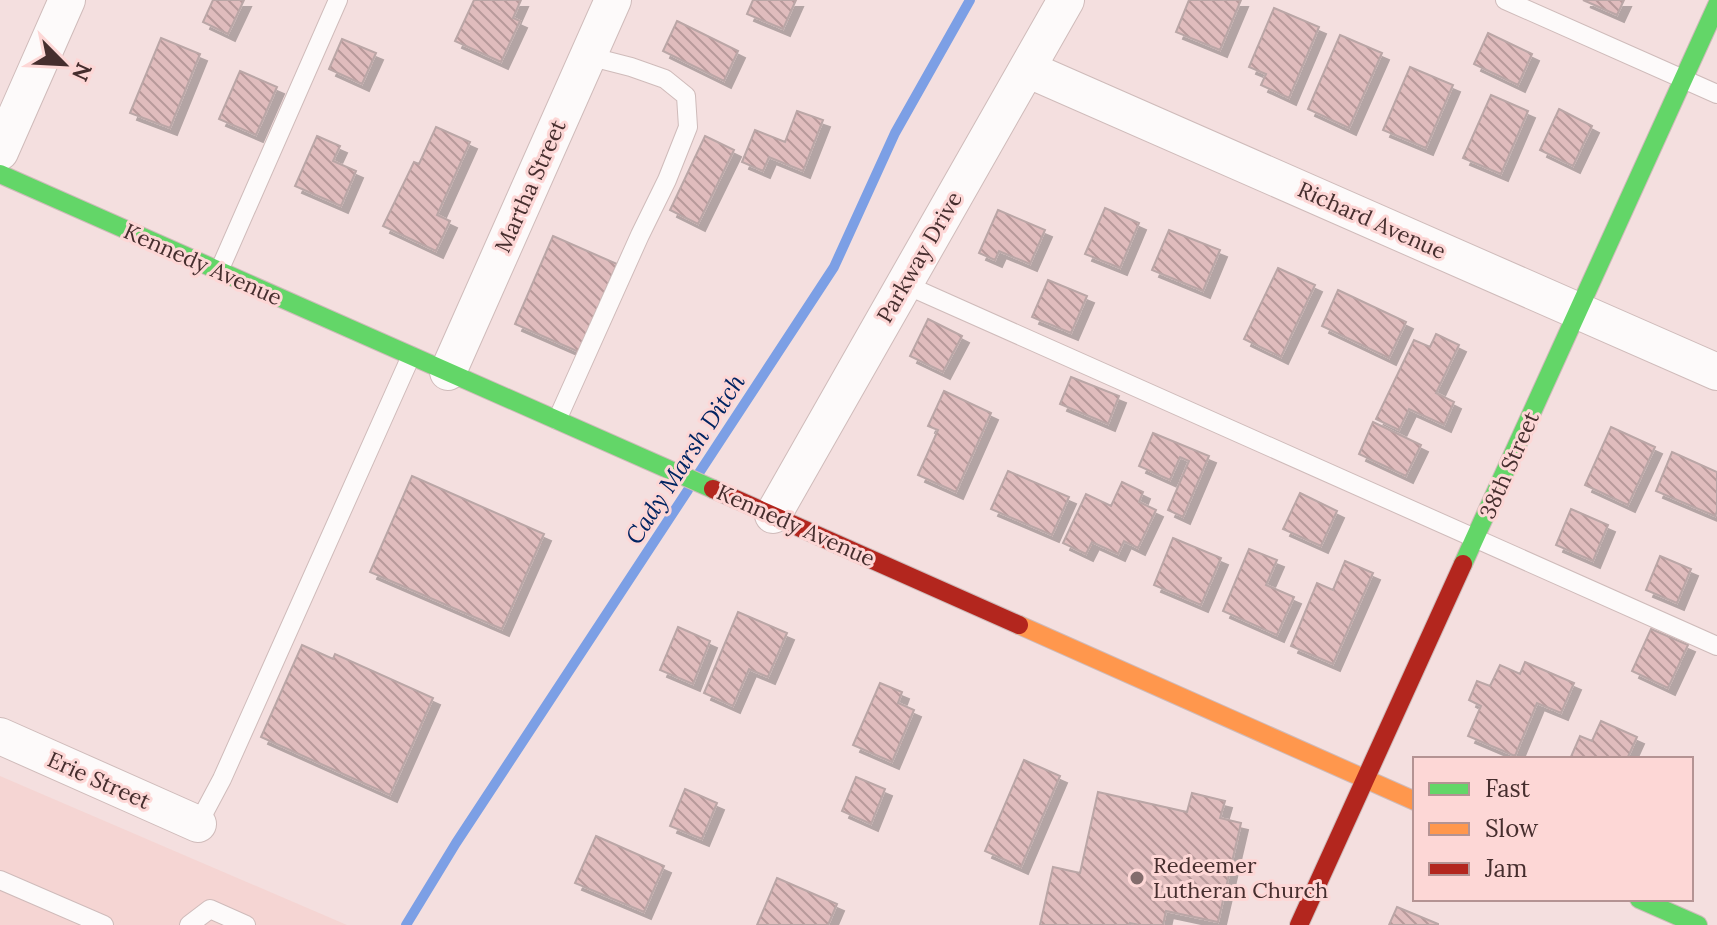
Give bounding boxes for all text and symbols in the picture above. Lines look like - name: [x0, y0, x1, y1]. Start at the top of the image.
- north arrow: [24, 24, 104, 104]
- text: N: [66, 59, 99, 86]
- street label: Martha Street: [488, 115, 572, 257]
- street label: Richard Avenue: [1294, 175, 1450, 265]
- street label: Parkway Drive: [870, 186, 968, 328]
- street label: Kennedy Avenue: [120, 217, 287, 311]
- water label: Cady Marsh Ditch: [618, 368, 752, 550]
- street label: 38th Street: [1473, 407, 1545, 523]
- street label: Kennedy Avenue: [713, 478, 880, 572]
- street label: Erie Street: [43, 745, 155, 815]
- legend: [1413, 757, 1693, 901]
- text: Fast: [1485, 773, 1531, 804]
- text: Slow: [1485, 813, 1539, 844]
- place label: Redeemer Lutheran Church: [1153, 851, 1328, 904]
- text: Jam: [1484, 853, 1527, 884]
- marker: Redeemer Lutheran Church: [1128, 869, 1146, 887]

